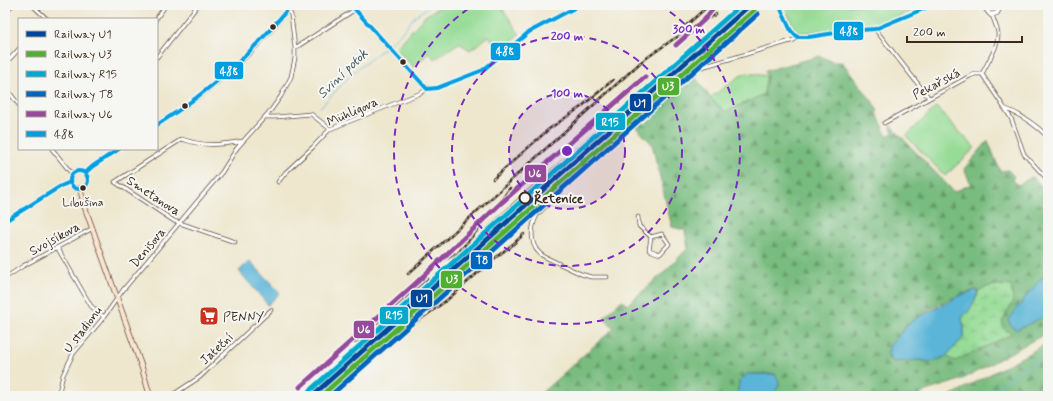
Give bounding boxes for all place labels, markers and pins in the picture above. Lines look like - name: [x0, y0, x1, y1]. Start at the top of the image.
- unlabelled marker: [268, 22, 278, 32]
- unlabelled marker: [398, 57, 408, 67]
- unlabelled marker: [180, 101, 190, 111]
- centre of rings: [560, 144, 574, 158]
- marker: Libušina: [78, 183, 88, 193]
- place label: Řetenice: [534, 190, 584, 208]
- marker: Řetenice: [518, 191, 532, 205]
- place label: Libušina: [62, 195, 104, 211]
- supermarket icon: PENNY: [198, 305, 220, 327]
- place label: PENNY: [223, 309, 265, 326]

